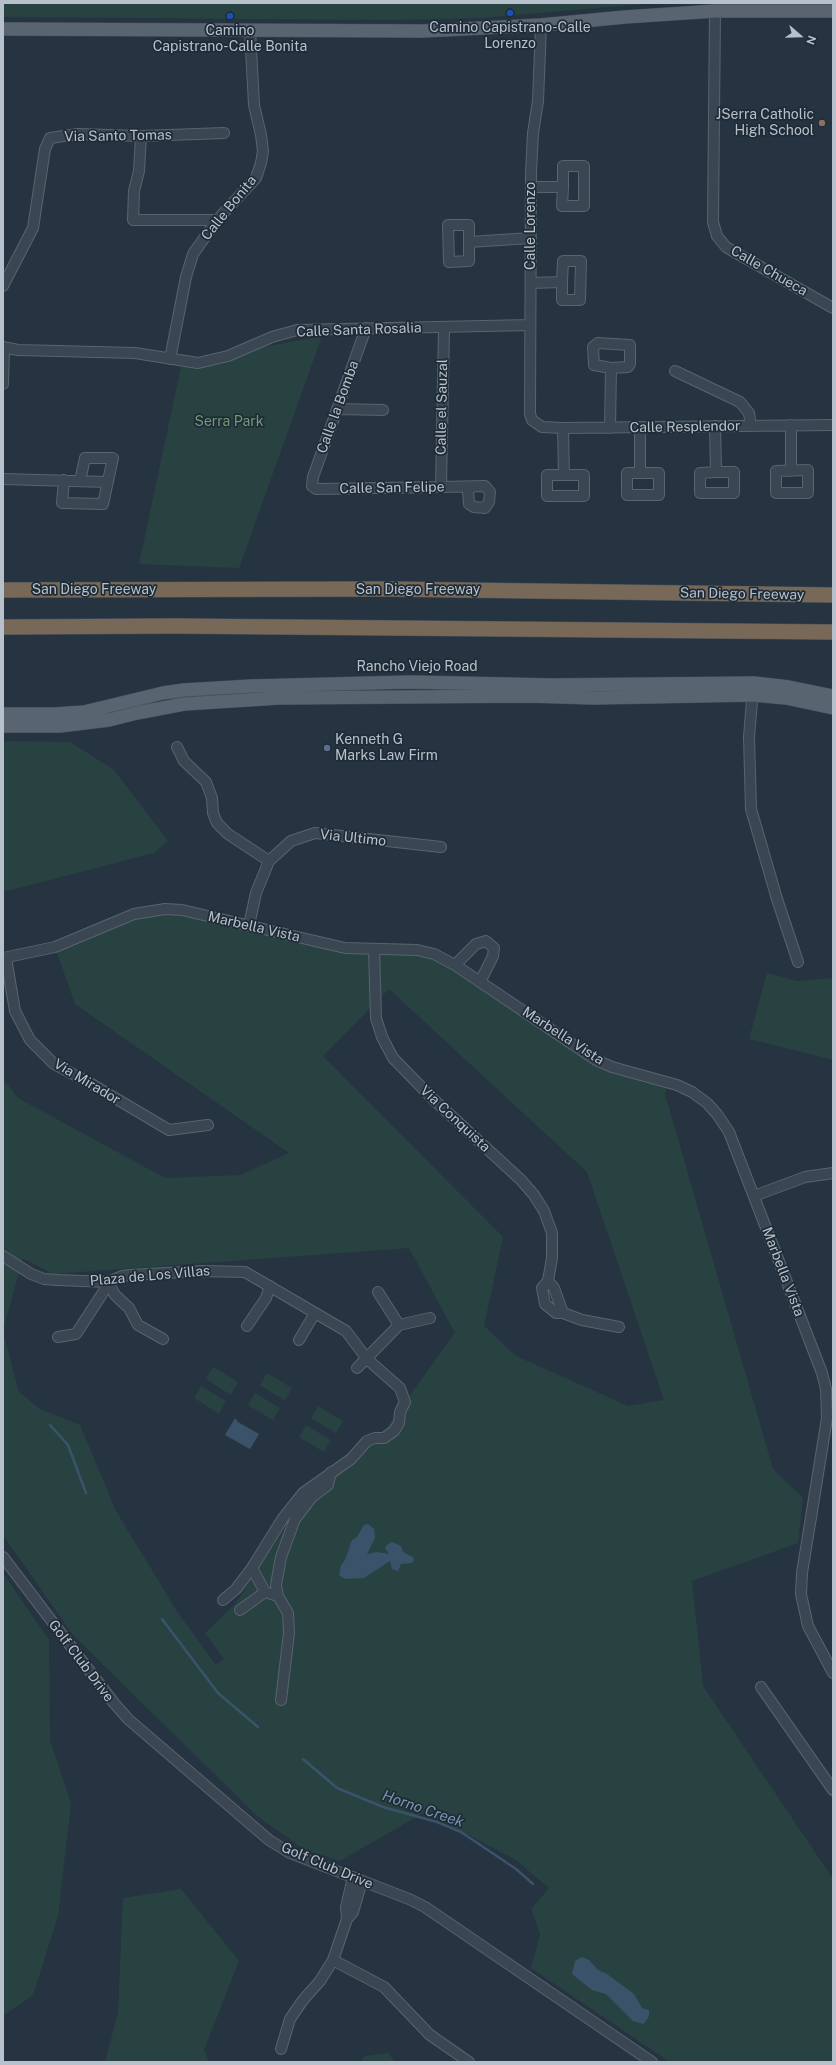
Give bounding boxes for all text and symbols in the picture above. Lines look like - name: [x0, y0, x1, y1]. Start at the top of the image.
- marker: Camino Capistrano-Calle Lorenzo: [505, 8, 515, 18]
- marker: Camino Capistrano-Calle Bonita: [225, 11, 235, 21]
- north arrow: [780, 16, 820, 56]
- place label: Camino Capistrano-Calle Lorenzo: [429, 20, 591, 52]
- place label: Camino Capistrano-Calle Bonita: [153, 23, 307, 56]
- text: N: [804, 34, 818, 46]
- place label: JSerra Catholic High School: [716, 107, 814, 140]
- marker: JSerra Catholic High School: [817, 118, 827, 128]
- street label: Via Santo Tomas: [64, 127, 172, 145]
- street label: Calle Bonita: [198, 172, 260, 244]
- street label: Calle Lorenzo: [523, 182, 539, 270]
- street label: Calle Chueca: [728, 242, 810, 300]
- street label: Calle Santa Rosalia: [296, 319, 422, 341]
- street label: Calle la Bomba: [313, 358, 363, 456]
- street label: Calle el Sauzal: [433, 359, 451, 455]
- park label: Serra Park: [194, 414, 264, 430]
- street label: Calle Resplendor: [630, 418, 740, 436]
- street label: Calle San Felipe: [339, 479, 445, 497]
- street label: San Diego Freeway: [32, 582, 156, 598]
- street label: San Diego Freeway: [356, 582, 480, 598]
- street label: San Diego Freeway: [680, 585, 804, 603]
- street label: Rancho Viejo Road: [356, 659, 478, 675]
- place label: Kenneth G Marks Law Firm: [335, 732, 438, 764]
- marker: Kenneth G Marks Law Firm: [322, 743, 332, 753]
- street label: Via Ultimo: [319, 826, 387, 850]
- street label: Marbella Vista: [206, 908, 302, 946]
- street label: Marbella Vista: [519, 1003, 607, 1069]
- street label: Via Mirador: [51, 1056, 123, 1108]
- street label: Via Conquista: [416, 1082, 494, 1156]
- street label: Marbella Vista: [758, 1225, 808, 1319]
- street label: Plaza de Los Villas: [89, 1262, 211, 1290]
- street label: Golf Club Drive: [45, 1617, 117, 1705]
- water label: Horno Creek: [380, 1787, 466, 1831]
- street label: Golf Club Drive: [279, 1839, 375, 1893]

